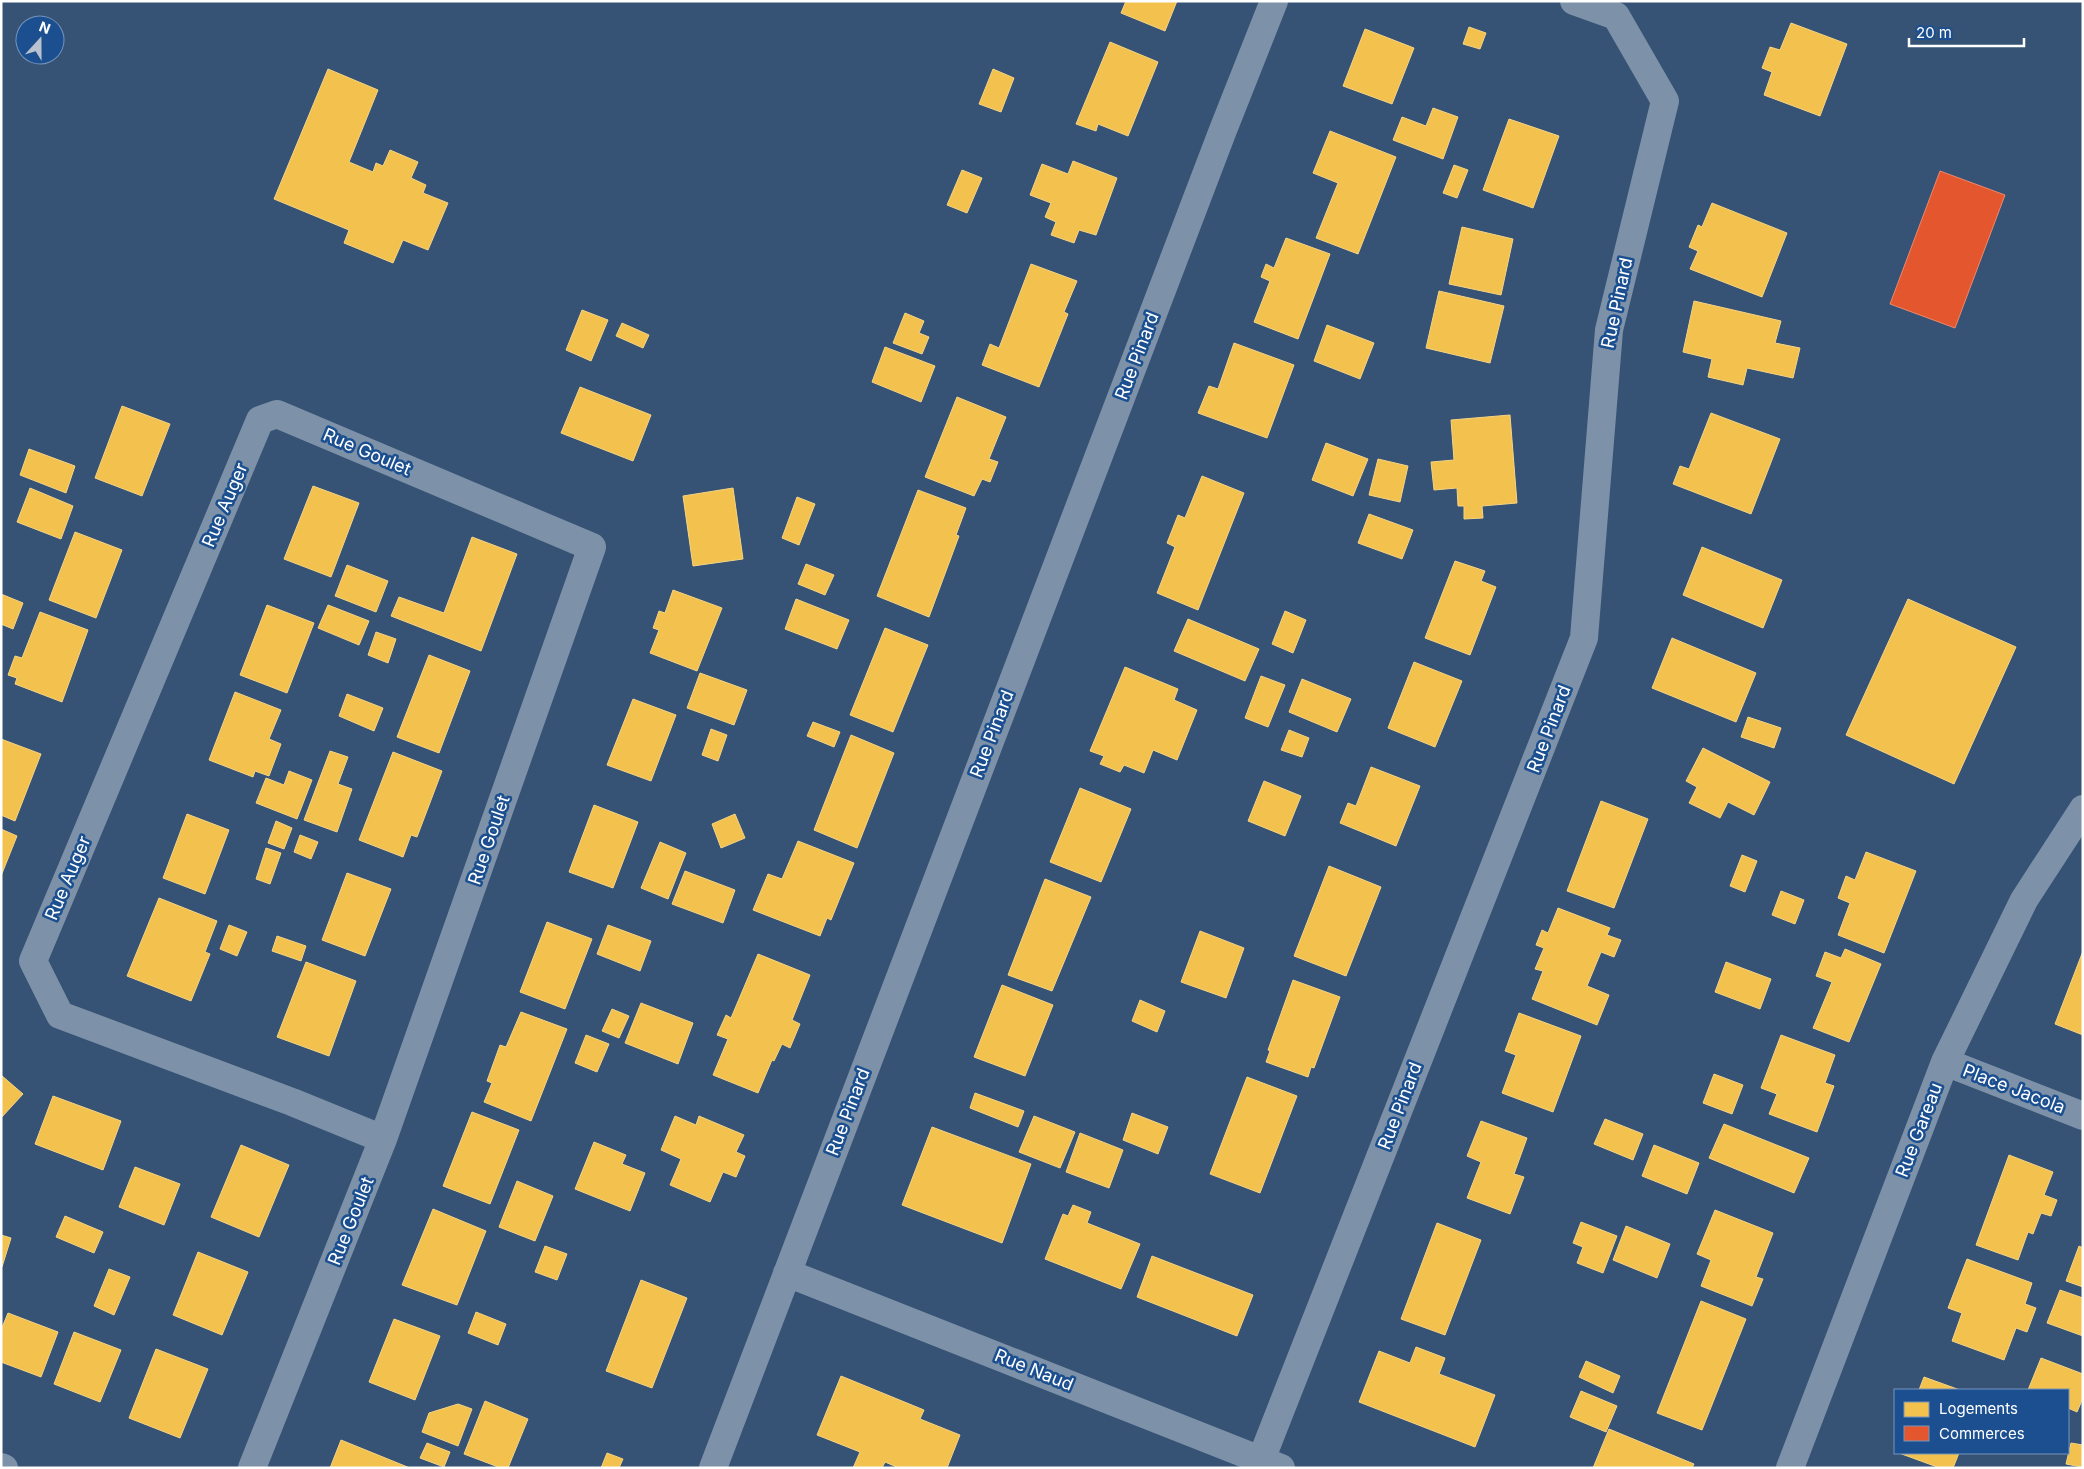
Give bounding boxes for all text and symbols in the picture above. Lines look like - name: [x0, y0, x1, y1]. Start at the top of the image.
- north arrow: [15, 15, 65, 65]
- scale bar: [1909, 15, 2024, 47]
- text: N: [37, 18, 53, 37]
- text: 20 m: [1916, 23, 1952, 42]
- street label: Rue Pinard: [1597, 256, 1636, 350]
- street label: Rue Pinard: [1110, 309, 1163, 402]
- street label: Rue Goulet: [320, 424, 414, 479]
- street label: Rue Auger: [197, 459, 252, 550]
- street label: Rue Pinard: [1522, 682, 1575, 775]
- street label: Rue Pinard: [965, 687, 1018, 780]
- street label: Rue Goulet: [463, 792, 514, 887]
- street label: Rue Auger: [40, 832, 95, 923]
- street label: Rue Pinard: [1373, 1059, 1426, 1152]
- street label: Place Jacola: [1960, 1059, 2068, 1118]
- street label: Rue Pinard: [821, 1065, 874, 1158]
- street label: Rue Gareau: [1891, 1080, 1946, 1180]
- street label: Rue Goulet: [323, 1173, 378, 1268]
- street label: Rue Naud: [992, 1344, 1077, 1395]
- legend: [1894, 1389, 2069, 1454]
- text: Logements: [1939, 1399, 2018, 1418]
- text: Commerces: [1939, 1424, 2025, 1443]

